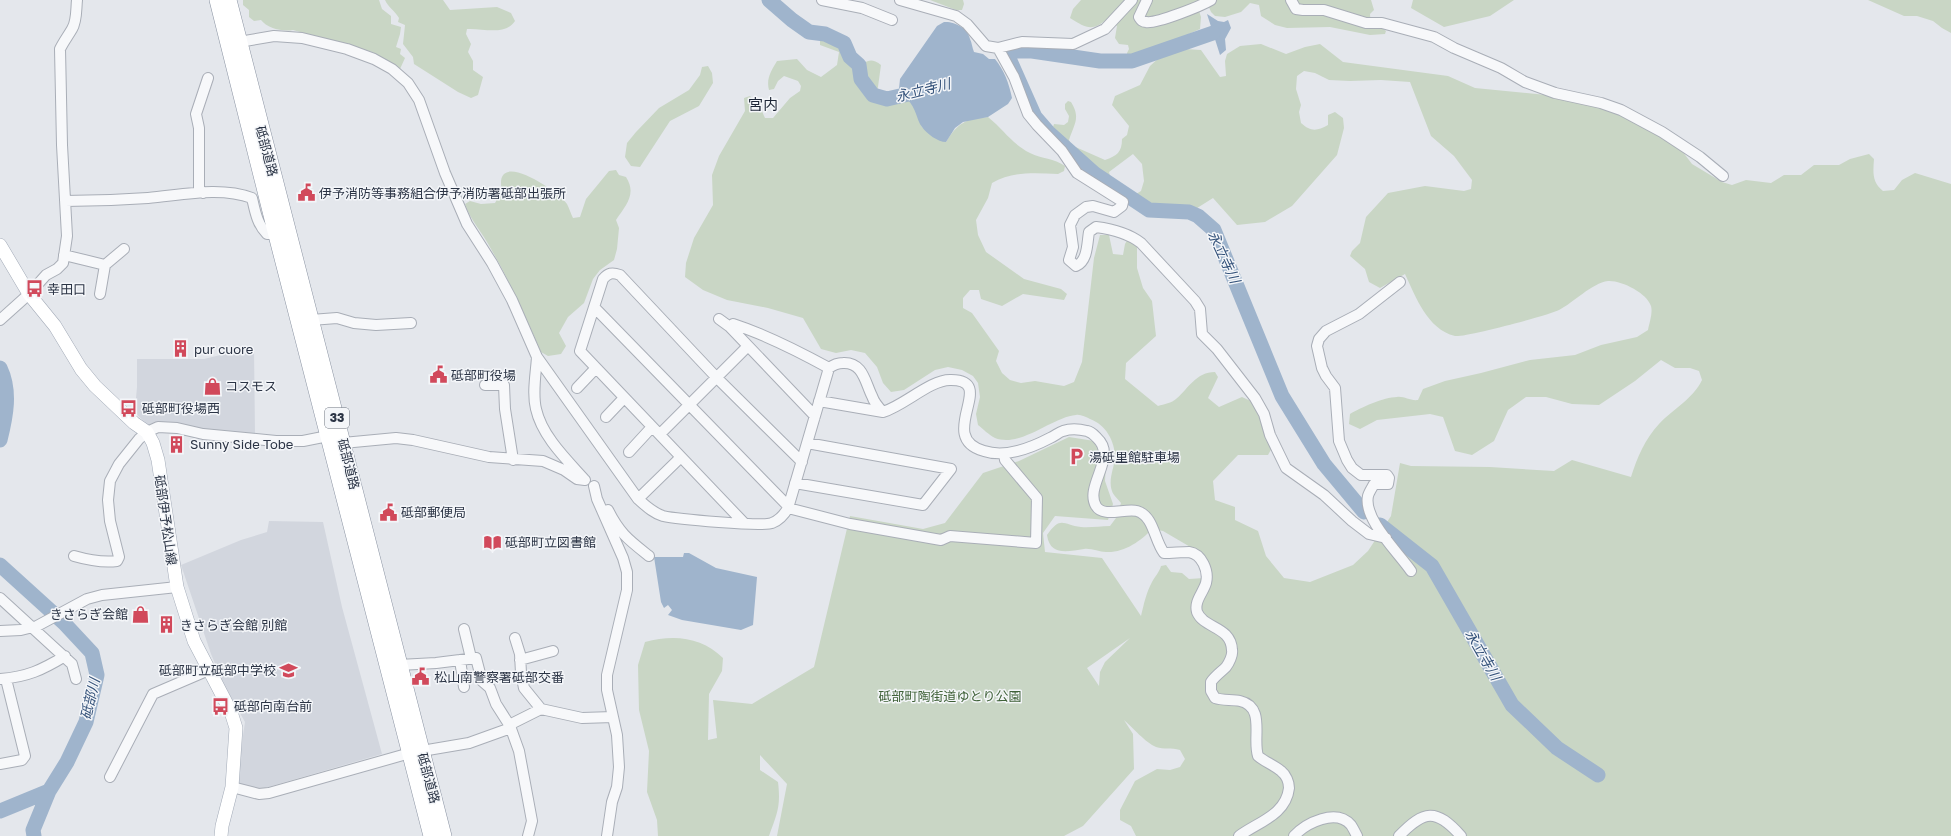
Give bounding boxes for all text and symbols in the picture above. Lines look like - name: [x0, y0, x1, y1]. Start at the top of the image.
- water label: 永立寺川: [894, 74, 954, 105]
- district label: 宮内: [748, 95, 778, 113]
- street label: 砥部道路: [253, 124, 281, 178]
- public building icon: 伊予消防等事務組合伊予消防署砥部出張所: [296, 183, 316, 203]
- place label: 伊予消防等事務組合伊予消防署砥部出張所: [319, 185, 566, 201]
- water label: 永立寺川: [1205, 228, 1245, 288]
- bus stop icon: 幸田口: [24, 279, 44, 299]
- place label: 幸田口: [47, 281, 86, 297]
- building icon: pur cuore: [171, 339, 191, 359]
- place label: pur cuore: [194, 341, 253, 357]
- public building icon: 砥部町役場: [428, 365, 448, 385]
- place label: 砥部町役場: [451, 367, 516, 383]
- shop icon: コスモス: [202, 376, 222, 396]
- place label: コスモス: [225, 378, 277, 394]
- bus stop icon: 砥部町役場西: [119, 398, 139, 418]
- place label: 砥部町役場西: [142, 400, 220, 416]
- road number: 33: [325, 408, 349, 428]
- building icon: Sunny Side Tobe: [167, 434, 187, 454]
- place label: Sunny Side Tobe: [190, 436, 293, 452]
- street label: 砥部道路: [335, 437, 363, 491]
- parking icon: 湯砥里館駐車場: [1066, 447, 1086, 467]
- place label: 湯砥里館駐車場: [1089, 449, 1180, 465]
- street label: 砥部伊予松山線: [152, 474, 180, 566]
- public building icon: 砥部郵便局: [378, 502, 398, 522]
- place label: 砥部郵便局: [401, 504, 466, 520]
- library icon: 砥部町立図書館: [482, 532, 502, 552]
- place label: 砥部町立図書館: [505, 534, 596, 550]
- shop icon: きさらぎ会館: [131, 604, 151, 624]
- place label: きさらぎ会館: [50, 606, 128, 622]
- building icon: きさらぎ会館 別館: [157, 615, 177, 635]
- place label: きさらぎ会館 別館: [180, 617, 287, 633]
- water label: 永立寺川: [1462, 626, 1506, 685]
- school or university icon: 砥部町立砥部中学校: [279, 660, 299, 680]
- place label: 砥部町立砥部中学校: [159, 662, 276, 678]
- public building icon: 松山南警察署砥部交番: [411, 667, 431, 687]
- place label: 松山南警察署砥部交番: [434, 669, 564, 685]
- water label: 砥部川: [77, 675, 103, 721]
- park label: 砥部町陶街道ゆとり公園: [878, 688, 1022, 704]
- bus stop icon: 砥部向南台前: [211, 696, 231, 716]
- place label: 砥部向南台前: [234, 698, 312, 714]
- street label: 砥部道路: [415, 751, 443, 805]

